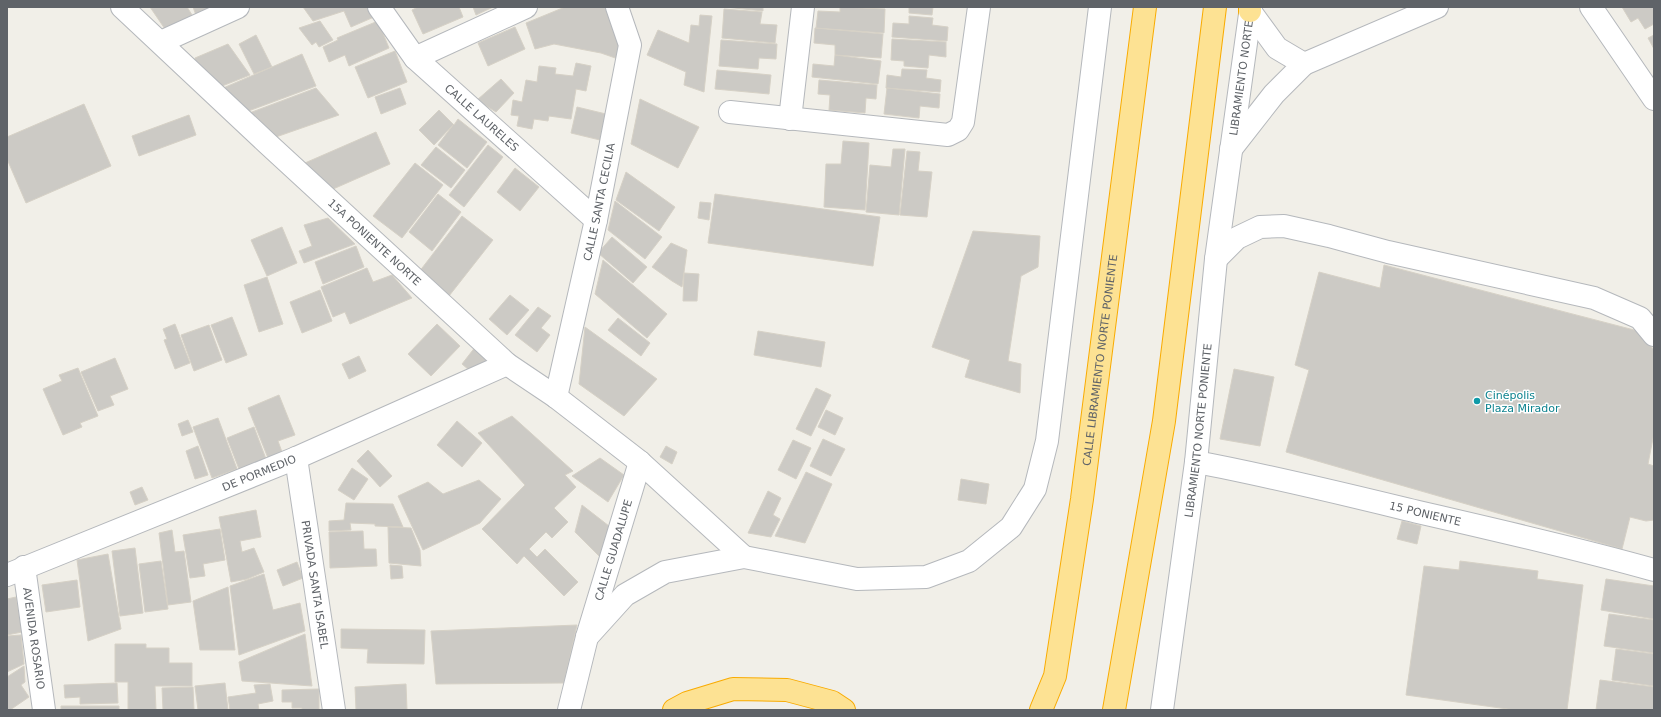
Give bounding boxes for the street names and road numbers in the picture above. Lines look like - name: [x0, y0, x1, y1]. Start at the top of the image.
- street label: LIBRAMIENTO NORTE: [1227, 20, 1256, 136]
- street label: CALLE LAURELES: [442, 81, 521, 154]
- street label: CALLE SANTA CECILIA: [580, 141, 617, 262]
- street label: 15A PONIENTE NORTE: [325, 196, 424, 288]
- street label: CALLE LIBRAMIENTO NORTE PONIENTE: [1080, 253, 1120, 466]
- street label: LIBRAMIENTO NORTE PONIENTE: [1182, 343, 1214, 518]
- street label: DE PORMEDIO: [220, 452, 298, 494]
- street label: CALLE GUADALUPE: [592, 498, 635, 602]
- street label: 15 PONIENTE: [1388, 499, 1462, 528]
- street label: PRIVADA SANTA ISABEL: [299, 519, 331, 651]
- street label: AVENIDA ROSARIO: [20, 587, 48, 690]

